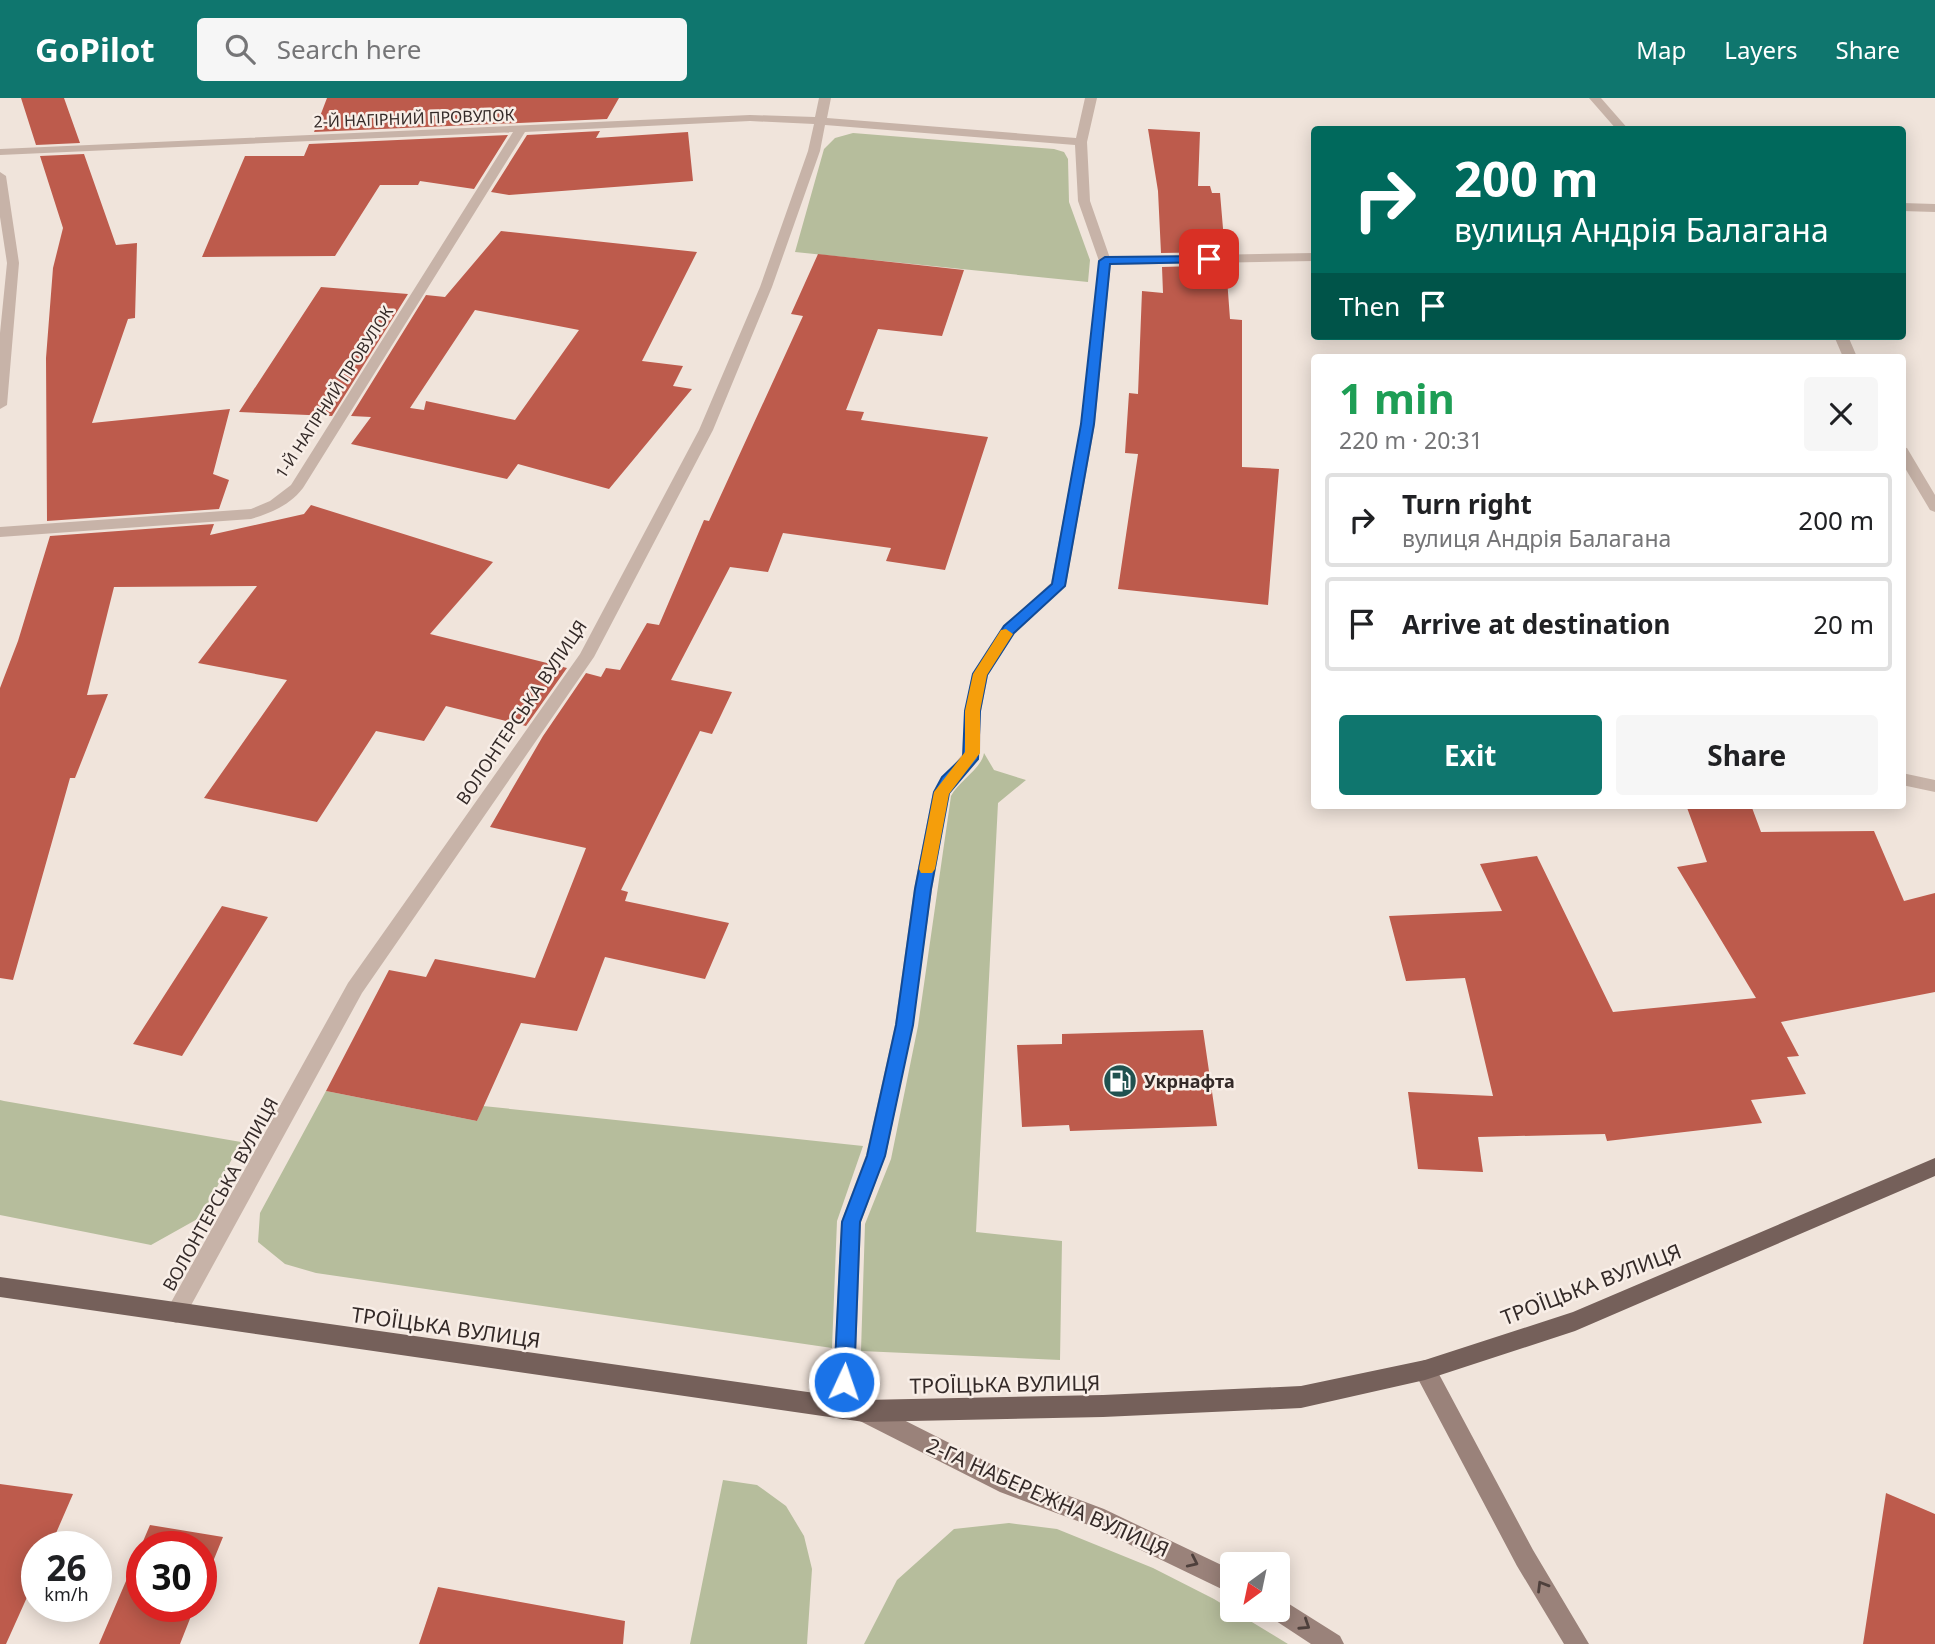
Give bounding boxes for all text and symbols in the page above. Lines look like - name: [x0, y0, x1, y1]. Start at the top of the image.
- search box: [197, 18, 687, 81]
- text: GoPilot: [35, 27, 155, 72]
- icon: search: [221, 30, 259, 68]
- text: Search here: [277, 31, 421, 67]
- text: Map: [1636, 33, 1686, 66]
- text: Layers: [1724, 33, 1798, 66]
- text: Share: [1836, 33, 1900, 66]
- street label: 2-Й НАГІРНИЙ ПРОВУЛОК: [313, 103, 515, 133]
- text: 200 m: [1454, 145, 1599, 211]
- icon: right: [1339, 154, 1430, 245]
- text: вулиця Андрія Балагана: [1454, 208, 1829, 251]
- pin: [1179, 229, 1239, 289]
- icon: arrive: [1190, 240, 1228, 278]
- icon: arrive: [1414, 287, 1452, 325]
- text: Then: [1339, 288, 1400, 324]
- street label: 1-Й НАГІРНИЙ ПРОВУЛОК: [270, 302, 398, 482]
- text: 1 min: [1339, 369, 1455, 426]
- button: close: [1804, 377, 1878, 451]
- text: 220 m · 20:31: [1339, 424, 1483, 456]
- text: Turn right: [1402, 486, 1532, 522]
- icon: right: [1343, 501, 1381, 539]
- text: 200 m: [1798, 502, 1874, 538]
- text: вулиця Андрія Балагана: [1402, 522, 1671, 554]
- icon: arrive: [1343, 605, 1381, 643]
- text: Arrive at destination: [1402, 606, 1671, 642]
- text: 20 m: [1813, 606, 1874, 642]
- street label: ВОЛОНТЕРСЬКА ВУЛИЦЯ: [450, 615, 592, 809]
- button: Exit: [1339, 715, 1602, 795]
- button: Share: [1616, 715, 1878, 795]
- fuel station icon: Укрнафта: [1101, 1062, 1139, 1100]
- place label: Укрнафта: [1144, 1069, 1235, 1093]
- street label: ВОЛОНТЕРСЬКА ВУЛИЦЯ: [157, 1093, 283, 1295]
- street label: ТРОЇЦЬКА ВУЛИЦЯ: [1497, 1237, 1685, 1331]
- street label: ТРОЇЦЬКА ВУЛИЦЯ: [350, 1300, 542, 1354]
- position arrow: [807, 1345, 881, 1419]
- street label: ТРОЇЦЬКА ВУЛИЦЯ: [909, 1368, 1101, 1400]
- street label: 2-ГА НАБЕРЕЖНА ВУЛИЦЯ: [922, 1431, 1174, 1563]
- speed limit sign: 30: [126, 1531, 217, 1622]
- text: 26: [46, 1544, 87, 1591]
- north arrow: [1220, 1552, 1290, 1622]
- map controls: [1220, 1552, 1290, 1622]
- one-way arrow: [1186, 1554, 1198, 1568]
- one-way arrow: [1537, 1580, 1550, 1593]
- text: km/h: [44, 1582, 89, 1606]
- one-way arrow: [1297, 1617, 1310, 1630]

